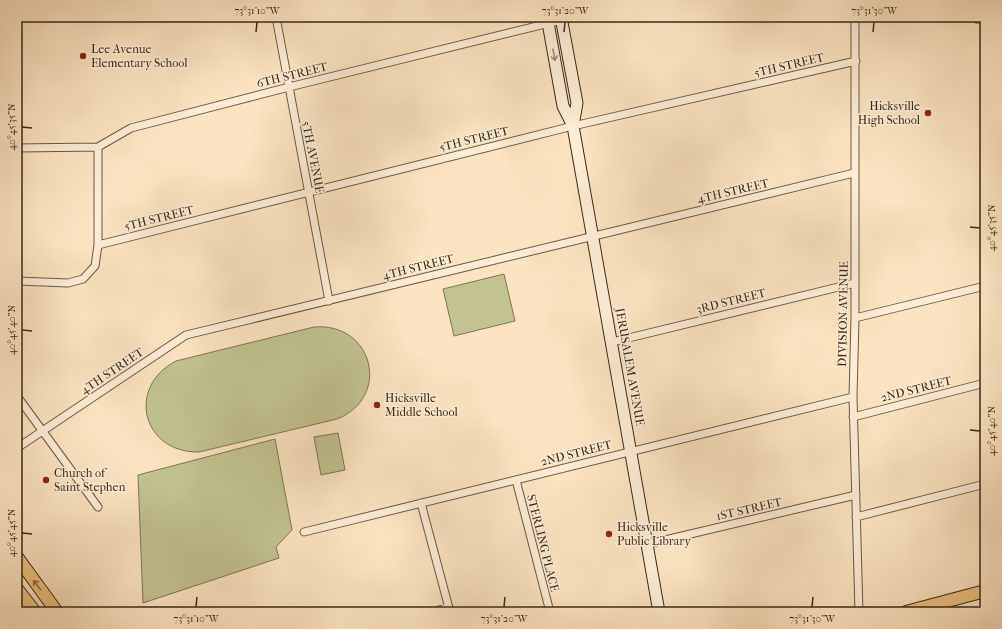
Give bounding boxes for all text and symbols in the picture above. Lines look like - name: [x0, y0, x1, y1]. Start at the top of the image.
- text: 73°31'10"W: [234, 5, 281, 17]
- text: 73°31'20"W: [542, 5, 590, 17]
- text: 73°31'30"W: [851, 5, 898, 17]
- place label: Lee Avenue Elementary School: [91, 42, 188, 70]
- one-way arrow: [550, 49, 558, 62]
- street label: 5TH STREET: [753, 50, 826, 80]
- marker: Lee Avenue Elementary School: [78, 51, 88, 61]
- street label: 6TH STREET: [255, 59, 330, 91]
- place label: Hicksville High School: [858, 99, 921, 127]
- text: 40°45'35"N: [6, 103, 18, 151]
- marker: Hicksville High School: [923, 108, 933, 118]
- street label: 5TH AVENUE: [299, 120, 327, 194]
- street label: 5TH STREET: [438, 123, 511, 154]
- street label: 4TH STREET: [696, 176, 771, 206]
- street label: 5TH STREET: [123, 202, 196, 233]
- text: 40°45'35"N: [986, 204, 998, 252]
- street label: 4TH STREET: [381, 251, 456, 283]
- street label: DIVISION AVENUE: [835, 261, 851, 367]
- street label: 3RD STREET: [695, 285, 768, 316]
- text: 40°45'40"N: [6, 305, 18, 355]
- street label: JERUSALEM AVENUE: [613, 306, 647, 427]
- street label: 4TH STREET: [78, 344, 147, 397]
- street label: 2ND STREET: [879, 373, 954, 405]
- place label: Hicksville Middle School: [385, 391, 458, 419]
- marker: Hicksville Middle School: [372, 400, 382, 410]
- text: 40°45'40"N: [986, 406, 998, 456]
- street label: 2ND STREET: [539, 437, 614, 469]
- place label: Church of Saint Stephen: [54, 466, 125, 494]
- marker: Church of Saint Stephen: [41, 475, 51, 485]
- street label: STERLING PLACE: [524, 493, 562, 593]
- street label: 1ST STREET: [715, 494, 784, 523]
- text: 40°45'45"N: [6, 508, 18, 557]
- place label: Hicksville Public Library: [617, 520, 691, 548]
- marker: Hicksville Public Library: [604, 529, 614, 539]
- one-way arrow: [33, 579, 41, 590]
- text: 73°31'10"W: [173, 613, 220, 625]
- text: 73°31'20"W: [481, 613, 529, 625]
- text: 73°31'30"W: [789, 613, 836, 625]

